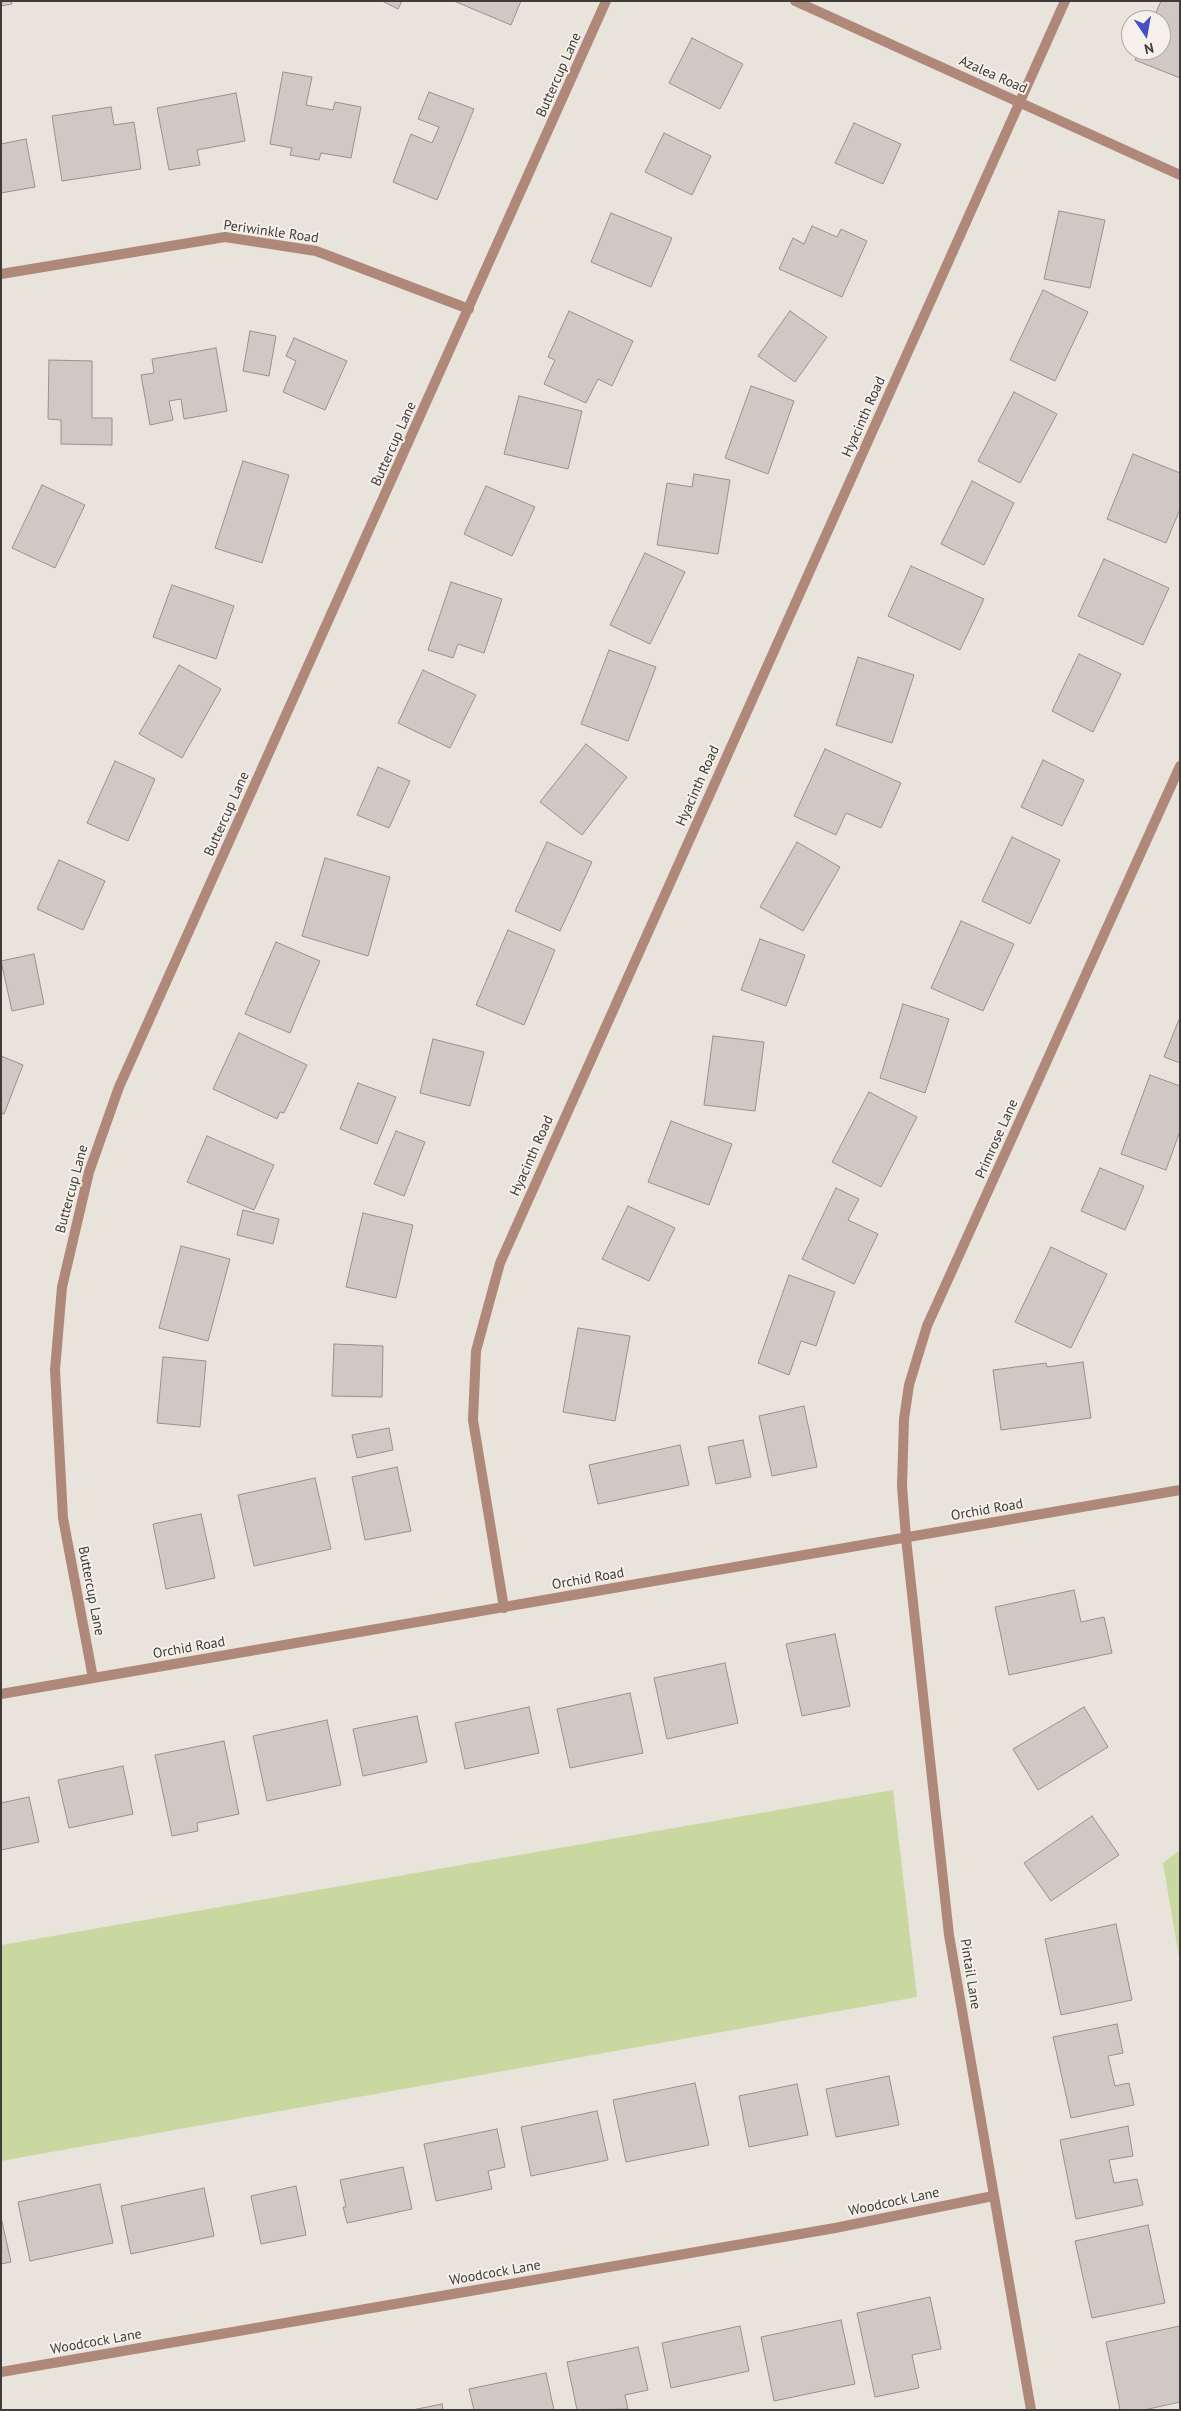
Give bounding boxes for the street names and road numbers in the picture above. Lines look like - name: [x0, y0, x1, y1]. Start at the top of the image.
- street label: Buttercup Lane: [533, 30, 585, 120]
- street label: Azalea Road: [956, 53, 1030, 97]
- street label: Periwinkle Road: [222, 217, 320, 247]
- street label: Hyacinth Road: [839, 374, 889, 460]
- street label: Buttercup Lane: [368, 399, 420, 489]
- street label: Hyacinth Road: [673, 743, 723, 829]
- street label: Buttercup Lane: [201, 769, 253, 859]
- street label: Primrose Lane: [972, 1097, 1022, 1181]
- street label: Hyacinth Road: [507, 1113, 557, 1199]
- street label: Buttercup Lane: [52, 1143, 92, 1235]
- street label: Orchid Road: [950, 1495, 1024, 1525]
- street label: Buttercup Lane: [74, 1545, 108, 1637]
- street label: Orchid Road: [551, 1564, 625, 1594]
- street label: Orchid Road: [152, 1633, 226, 1663]
- street label: Pintail Lane: [956, 1938, 984, 2010]
- street label: Woodcock Lane: [847, 2184, 941, 2220]
- street label: Woodcock Lane: [448, 2257, 542, 2289]
- street label: Woodcock Lane: [49, 2326, 143, 2358]

